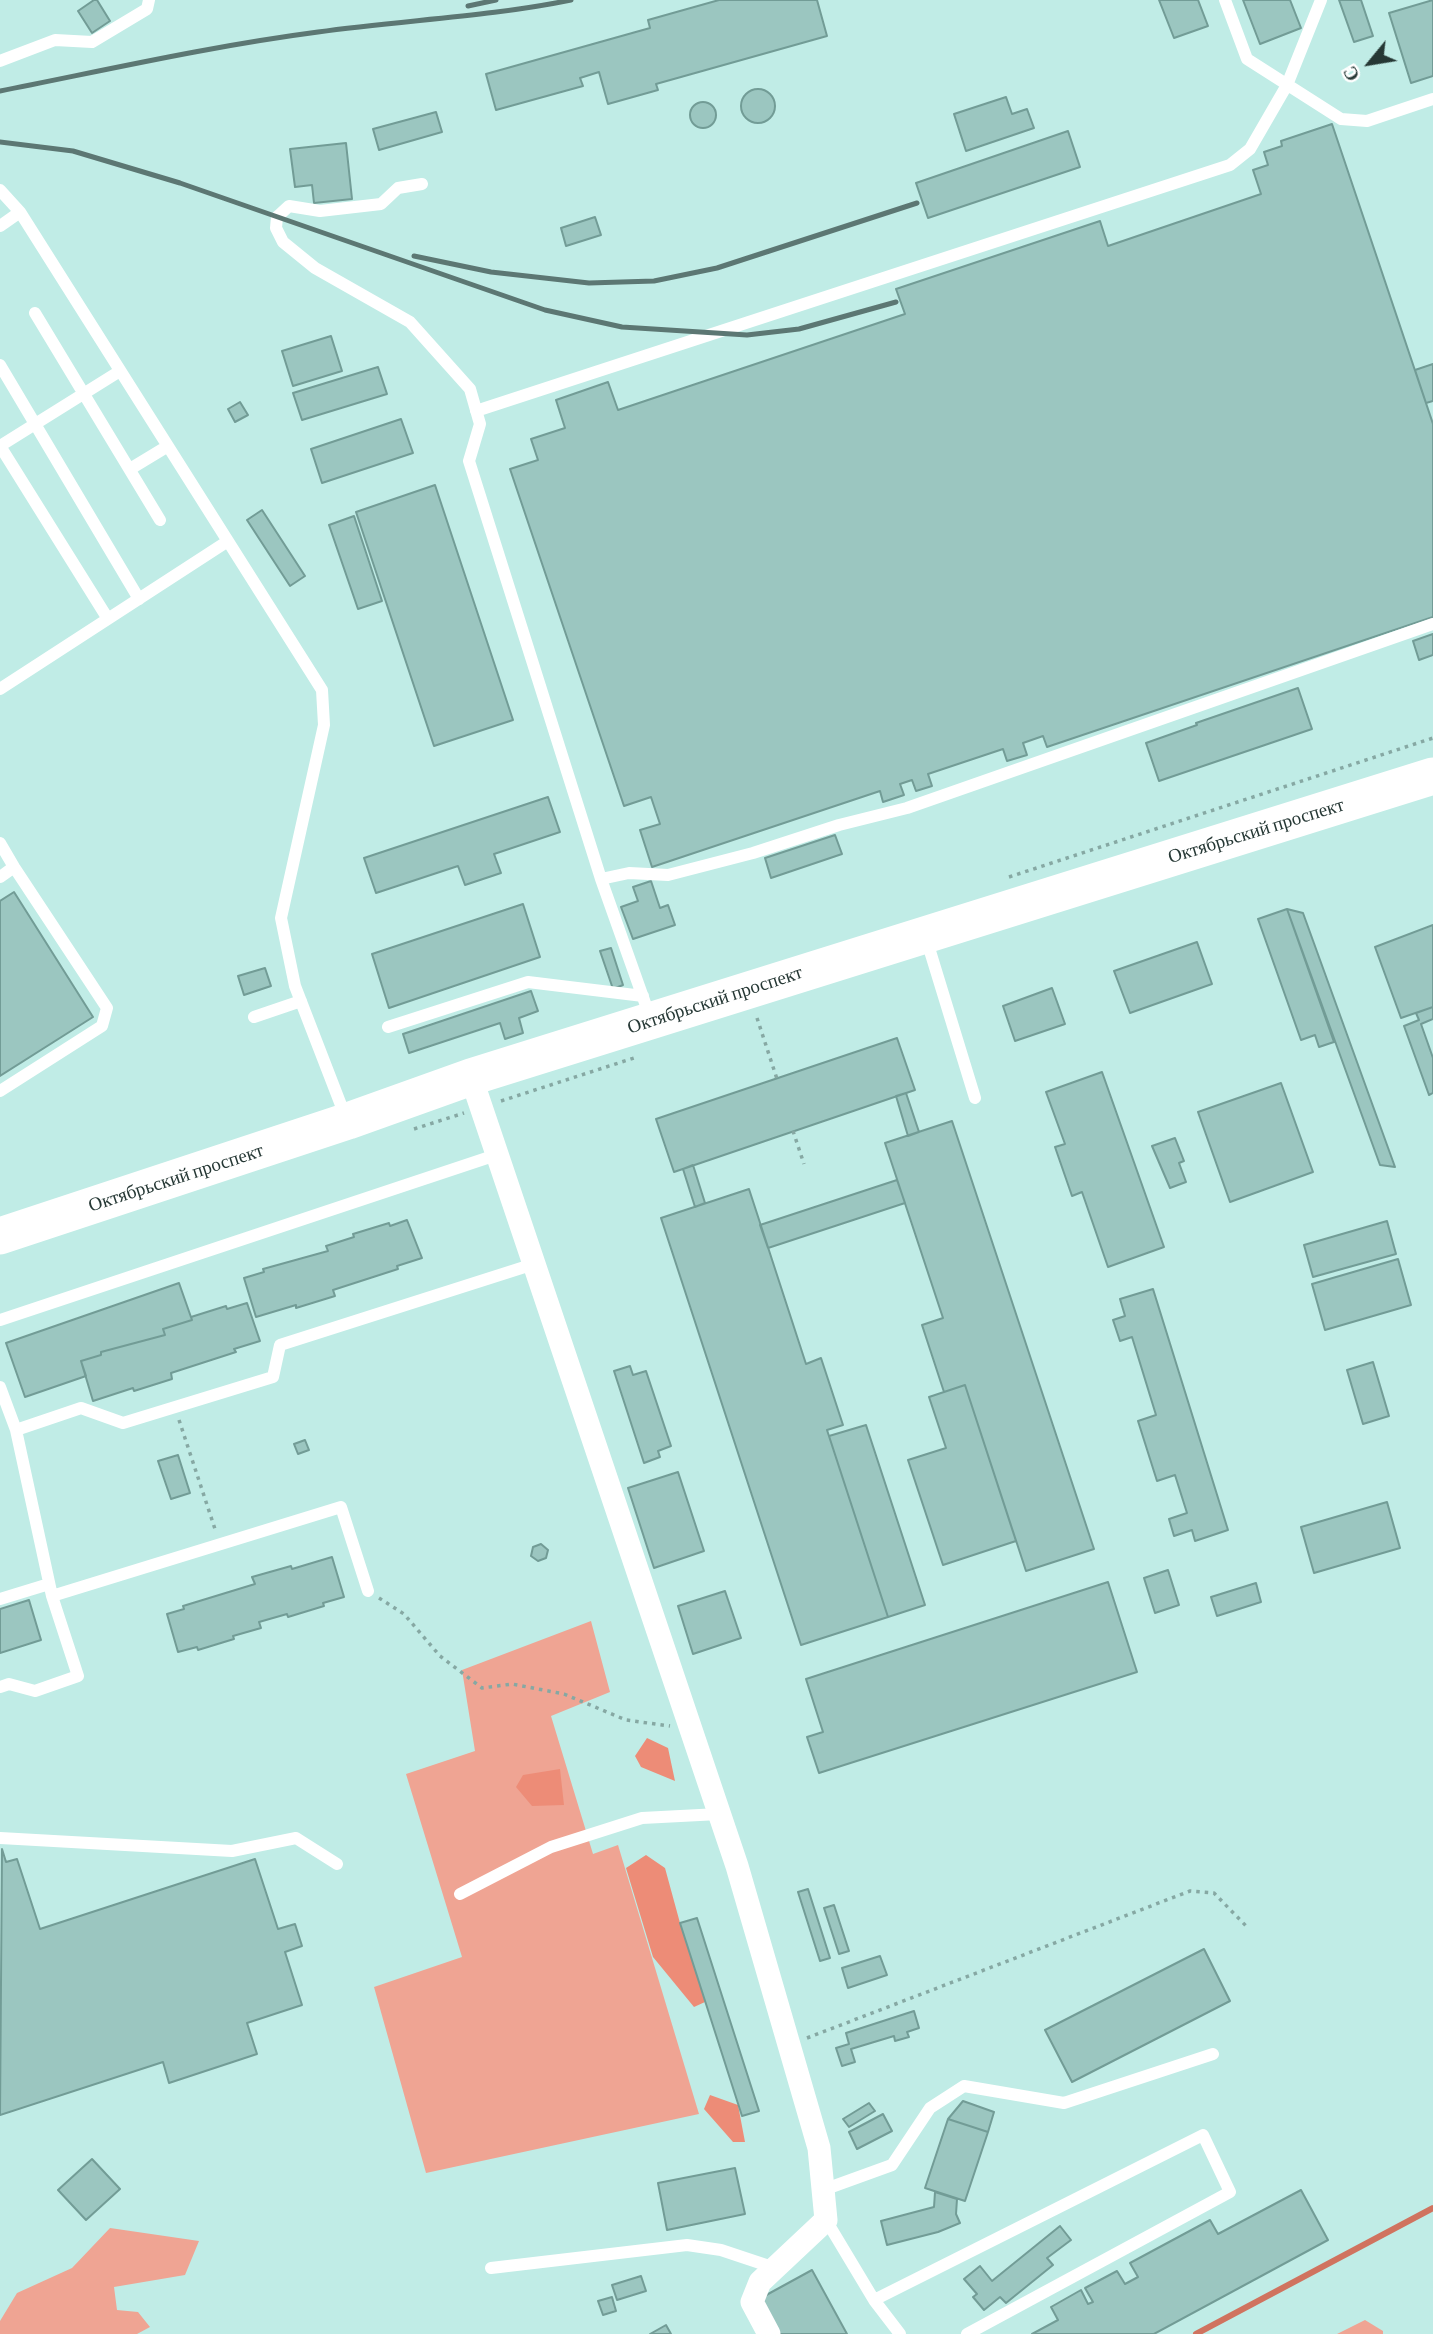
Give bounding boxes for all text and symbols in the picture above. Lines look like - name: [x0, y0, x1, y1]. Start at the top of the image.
- north arrow: [1335, 28, 1405, 98]
- text: С: [1339, 63, 1364, 85]
- street label: Октябрьский проспект: [1165, 793, 1347, 869]
- street label: Октябрьский проспект: [625, 961, 805, 1039]
- street label: Октябрьский проспект: [86, 1139, 266, 1217]

